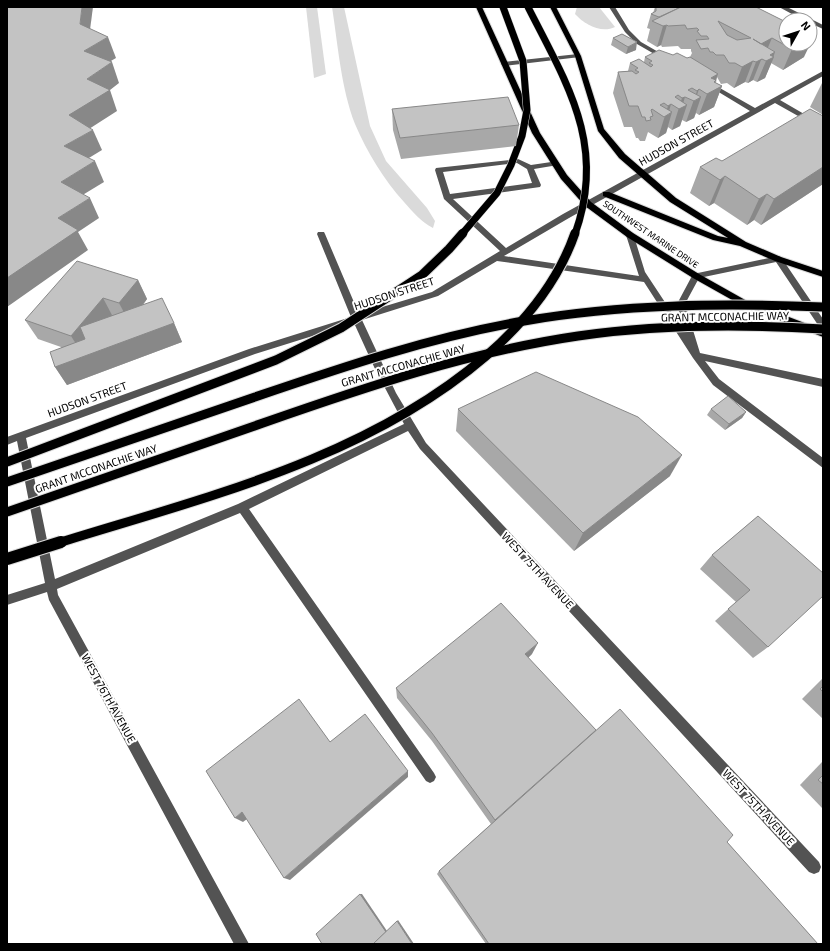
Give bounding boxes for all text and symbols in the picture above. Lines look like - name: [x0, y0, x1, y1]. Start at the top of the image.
- north arrow: [778, 12, 818, 52]
- text: N: [799, 18, 814, 33]
- street label: HUDSON STREET: [636, 116, 716, 168]
- street label: SOUTHWEST MARINE DRIVE: [601, 198, 701, 270]
- street label: HUDSON STREET: [352, 274, 436, 312]
- street label: GRANT MCCONACHIE WAY: [661, 308, 790, 324]
- street label: GRANT MCCONACHIE WAY: [339, 341, 467, 389]
- street label: HUDSON STREET: [45, 378, 129, 419]
- street label: GRANT MCCONACHIE WAY: [33, 441, 160, 495]
- street label: WEST 75TH AVENUE: [499, 529, 577, 611]
- street label: WEST 76TH AVENUE: [79, 651, 139, 745]
- street label: WEST 75TH AVENUE: [720, 766, 798, 848]

